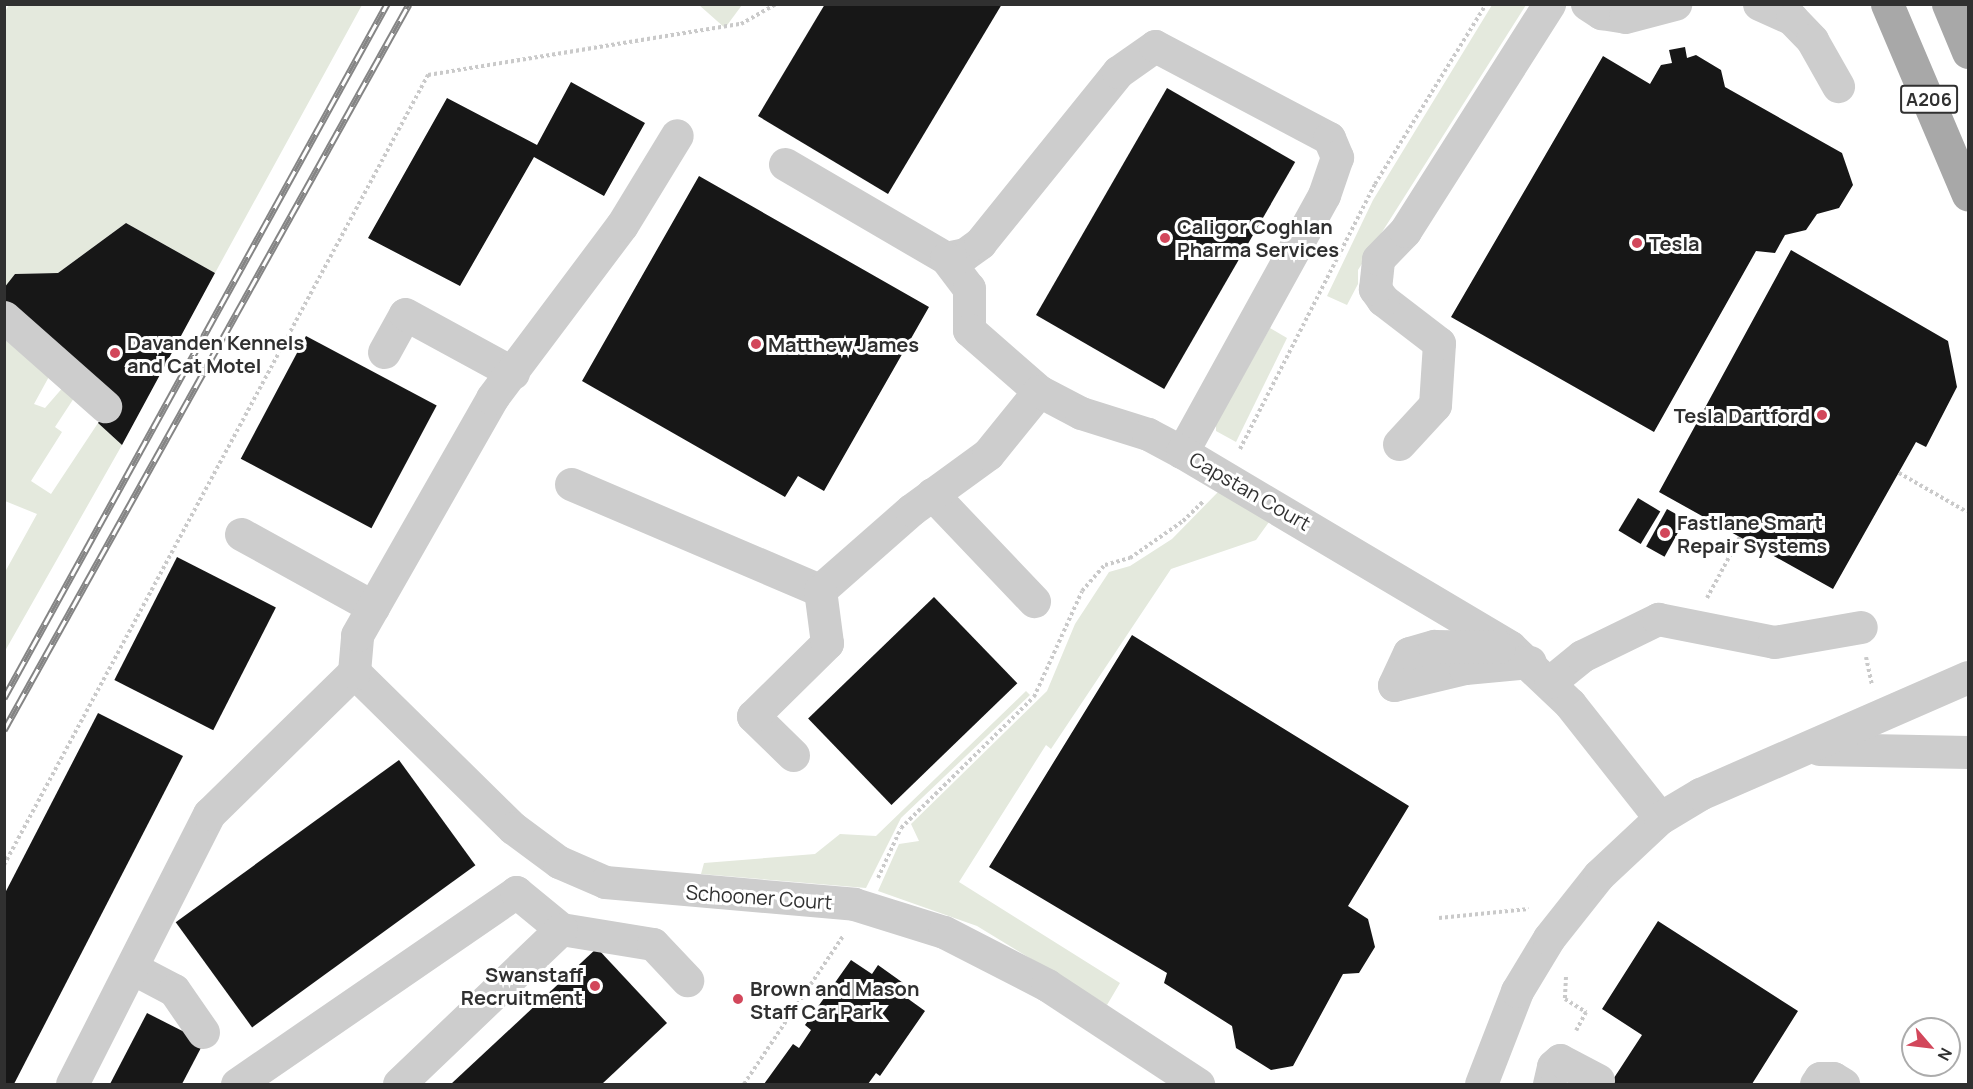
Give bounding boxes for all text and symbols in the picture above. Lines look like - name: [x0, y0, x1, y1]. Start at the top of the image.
- road number: A206: [1899, 84, 1959, 114]
- place label: Caligor Coghlan Pharma Services: [1177, 214, 1339, 261]
- marker: Caligor Coghlan Pharma Services: [1158, 231, 1172, 245]
- place label: Tesla: [1649, 231, 1700, 255]
- marker: Tesla: [1630, 236, 1644, 250]
- place label: Davanden Kennels and Cat Motel: [127, 330, 304, 377]
- place label: Matthew James: [768, 332, 919, 356]
- marker: Matthew James: [749, 337, 763, 351]
- marker: Davanden Kennels and Cat Motel: [108, 346, 122, 360]
- place label: Tesla Dartford: [1674, 403, 1810, 427]
- marker: Tesla Dartford: [1815, 408, 1829, 422]
- street label: Capstan Court: [1185, 447, 1315, 535]
- place label: Fastlane Smart Repair Systems: [1677, 510, 1827, 557]
- marker: Fastlane Smart Repair Systems: [1658, 526, 1672, 540]
- street label: Schooner Court: [685, 880, 833, 914]
- place label: Swanstaff Recruitment: [461, 963, 583, 1010]
- place label: Brown and Mason Staff Car Park: [750, 976, 919, 1023]
- marker: Swanstaff Recruitment: [588, 979, 602, 993]
- marker: Brown and Mason Staff Car Park: [731, 992, 745, 1006]
- north arrow: [1901, 1017, 1961, 1077]
- text: N: [1933, 1044, 1958, 1065]

